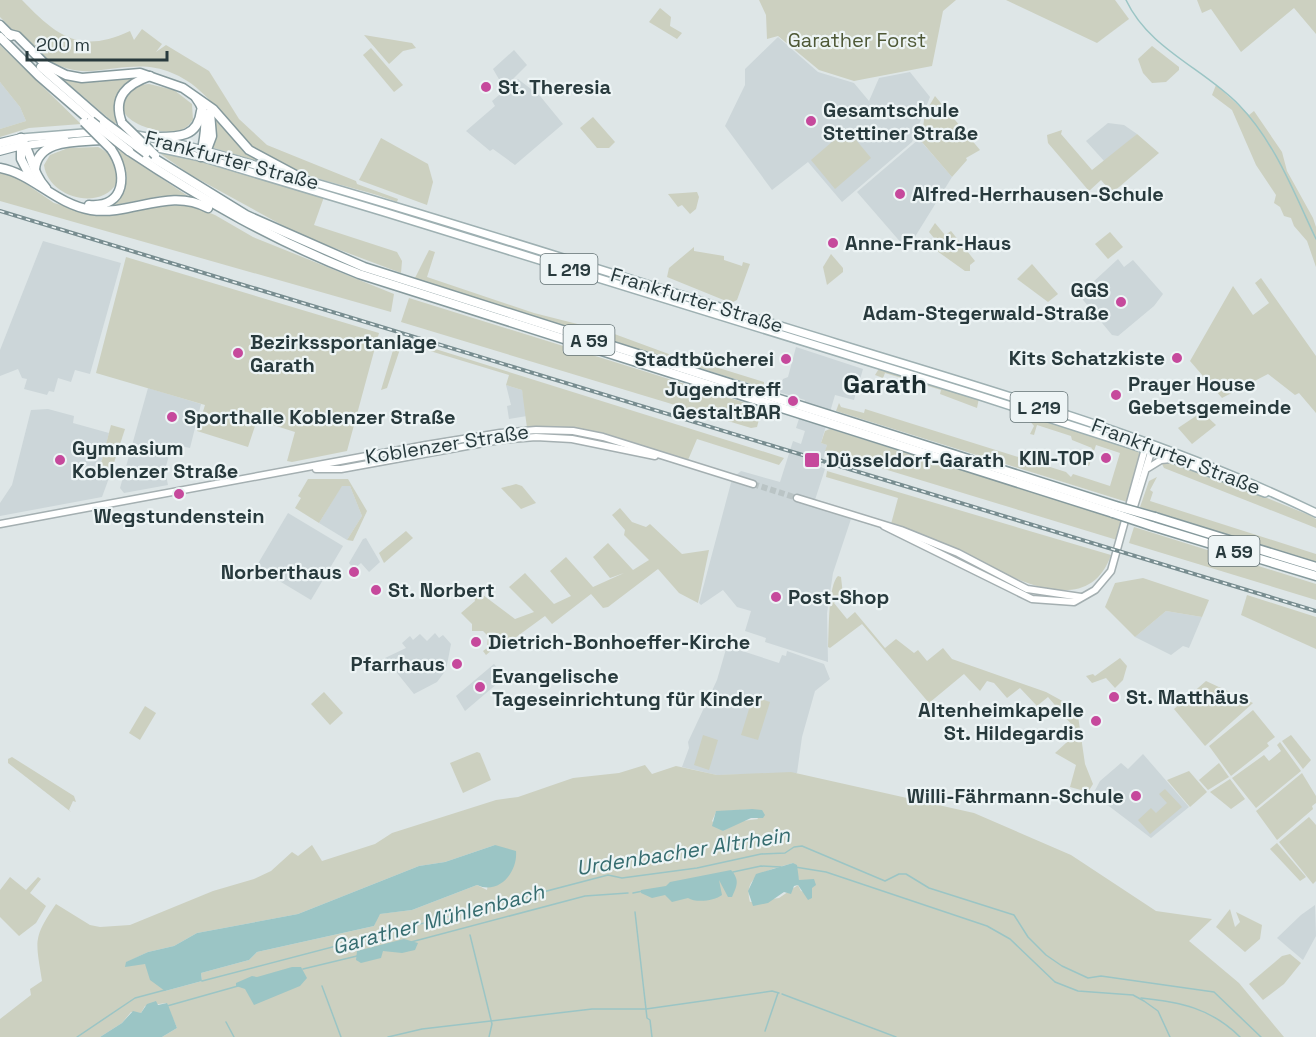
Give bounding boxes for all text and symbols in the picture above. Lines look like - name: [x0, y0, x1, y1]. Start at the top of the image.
- scale bar: [27, 24, 166, 62]
- park label: Garather Forst: [788, 27, 926, 53]
- text: 200 m: [36, 33, 90, 56]
- place label: St. Theresia: [498, 74, 612, 100]
- marker: St. Theresia: [479, 80, 493, 94]
- place label: Gesamtschule Stettiner Straße: [823, 97, 978, 146]
- marker: Gesamtschule Stettiner Straße: [804, 114, 818, 128]
- street label: Frankfurter Straße: [142, 124, 322, 196]
- place label: Alfred-Herrhausen-Schule: [912, 181, 1164, 207]
- marker: Alfred-Herrhausen-Schule: [893, 187, 907, 201]
- place label: Anne-Frank-Haus: [845, 230, 1011, 256]
- marker: Anne-Frank-Haus: [826, 236, 840, 250]
- road number: L 219: [540, 254, 598, 284]
- street label: Frankfurter Straße: [608, 261, 786, 339]
- place label: GGS Adam-Stegerwald-Straße: [863, 277, 1109, 326]
- marker: GGS Adam-Stegerwald-Straße: [1114, 295, 1128, 309]
- road number: A 59: [564, 325, 614, 355]
- place label: Bezirkssportanlage Garath: [250, 329, 437, 378]
- place label: Kits Schatzkiste: [1009, 345, 1165, 371]
- marker: Bezirkssportanlage Garath: [231, 346, 245, 360]
- place label: Stadtbücherei: [634, 346, 774, 372]
- marker: Kits Schatzkiste: [1170, 351, 1184, 365]
- marker: Stadtbücherei: [779, 352, 793, 366]
- district label: Garath: [843, 367, 927, 401]
- place label: Prayer House Gebetsgemeinde: [1128, 371, 1291, 420]
- place label: Jugendtreff GestaltBAR: [665, 376, 781, 425]
- marker: Prayer House Gebetsgemeinde: [1109, 388, 1123, 402]
- road number: L 219: [1010, 392, 1068, 422]
- marker: Jugendtreff GestaltBAR: [786, 394, 800, 408]
- place label: Sporthalle Koblenzer Straße: [184, 404, 456, 430]
- marker: Sporthalle Koblenzer Straße: [165, 410, 179, 424]
- street label: Frankfurter Straße: [1088, 412, 1264, 500]
- street label: Koblenzer Straße: [363, 418, 531, 470]
- place label: Gymnasium Koblenzer Straße: [72, 435, 238, 484]
- place label: KIN-TOP: [1019, 445, 1094, 471]
- place label: Düsseldorf-Garath: [826, 447, 1004, 473]
- marker: Düsseldorf-Garath: [803, 451, 821, 469]
- marker: KIN-TOP: [1099, 451, 1113, 465]
- marker: Gymnasium Koblenzer Straße: [53, 453, 67, 467]
- marker: Wegstundenstein: [172, 487, 186, 501]
- place label: Wegstundenstein: [93, 503, 265, 529]
- road number: A 59: [1208, 536, 1260, 566]
- place label: Norberthaus: [221, 559, 342, 585]
- marker: Norberthaus: [347, 565, 361, 579]
- place label: St. Norbert: [388, 577, 495, 603]
- marker: St. Norbert: [369, 583, 383, 597]
- place label: Post-Shop: [788, 584, 889, 610]
- marker: Post-Shop: [769, 590, 783, 604]
- place label: Dietrich-Bonhoeffer-Kirche: [488, 629, 750, 655]
- marker: Dietrich-Bonhoeffer-Kirche: [469, 635, 483, 649]
- place label: Pfarrhaus: [351, 651, 445, 677]
- marker: Pfarrhaus: [450, 657, 464, 671]
- place label: Evangelische Tageseinrichtung für Kinder: [492, 663, 762, 712]
- marker: Evangelische Tageseinrichtung für Kinder: [473, 680, 487, 694]
- place label: St. Matthäus: [1126, 684, 1249, 710]
- marker: St. Matthäus: [1107, 690, 1121, 704]
- place label: Altenheimkapelle St. Hildegardis: [918, 697, 1084, 746]
- marker: Altenheimkapelle St. Hildegardis: [1089, 714, 1103, 728]
- place label: Willi-Fährmann-Schule: [907, 783, 1124, 809]
- marker: Willi-Fährmann-Schule: [1129, 789, 1143, 803]
- water label: Urdenbacher Altrhein: [574, 821, 793, 881]
- water label: Garather Mühlenbach: [329, 877, 548, 960]

